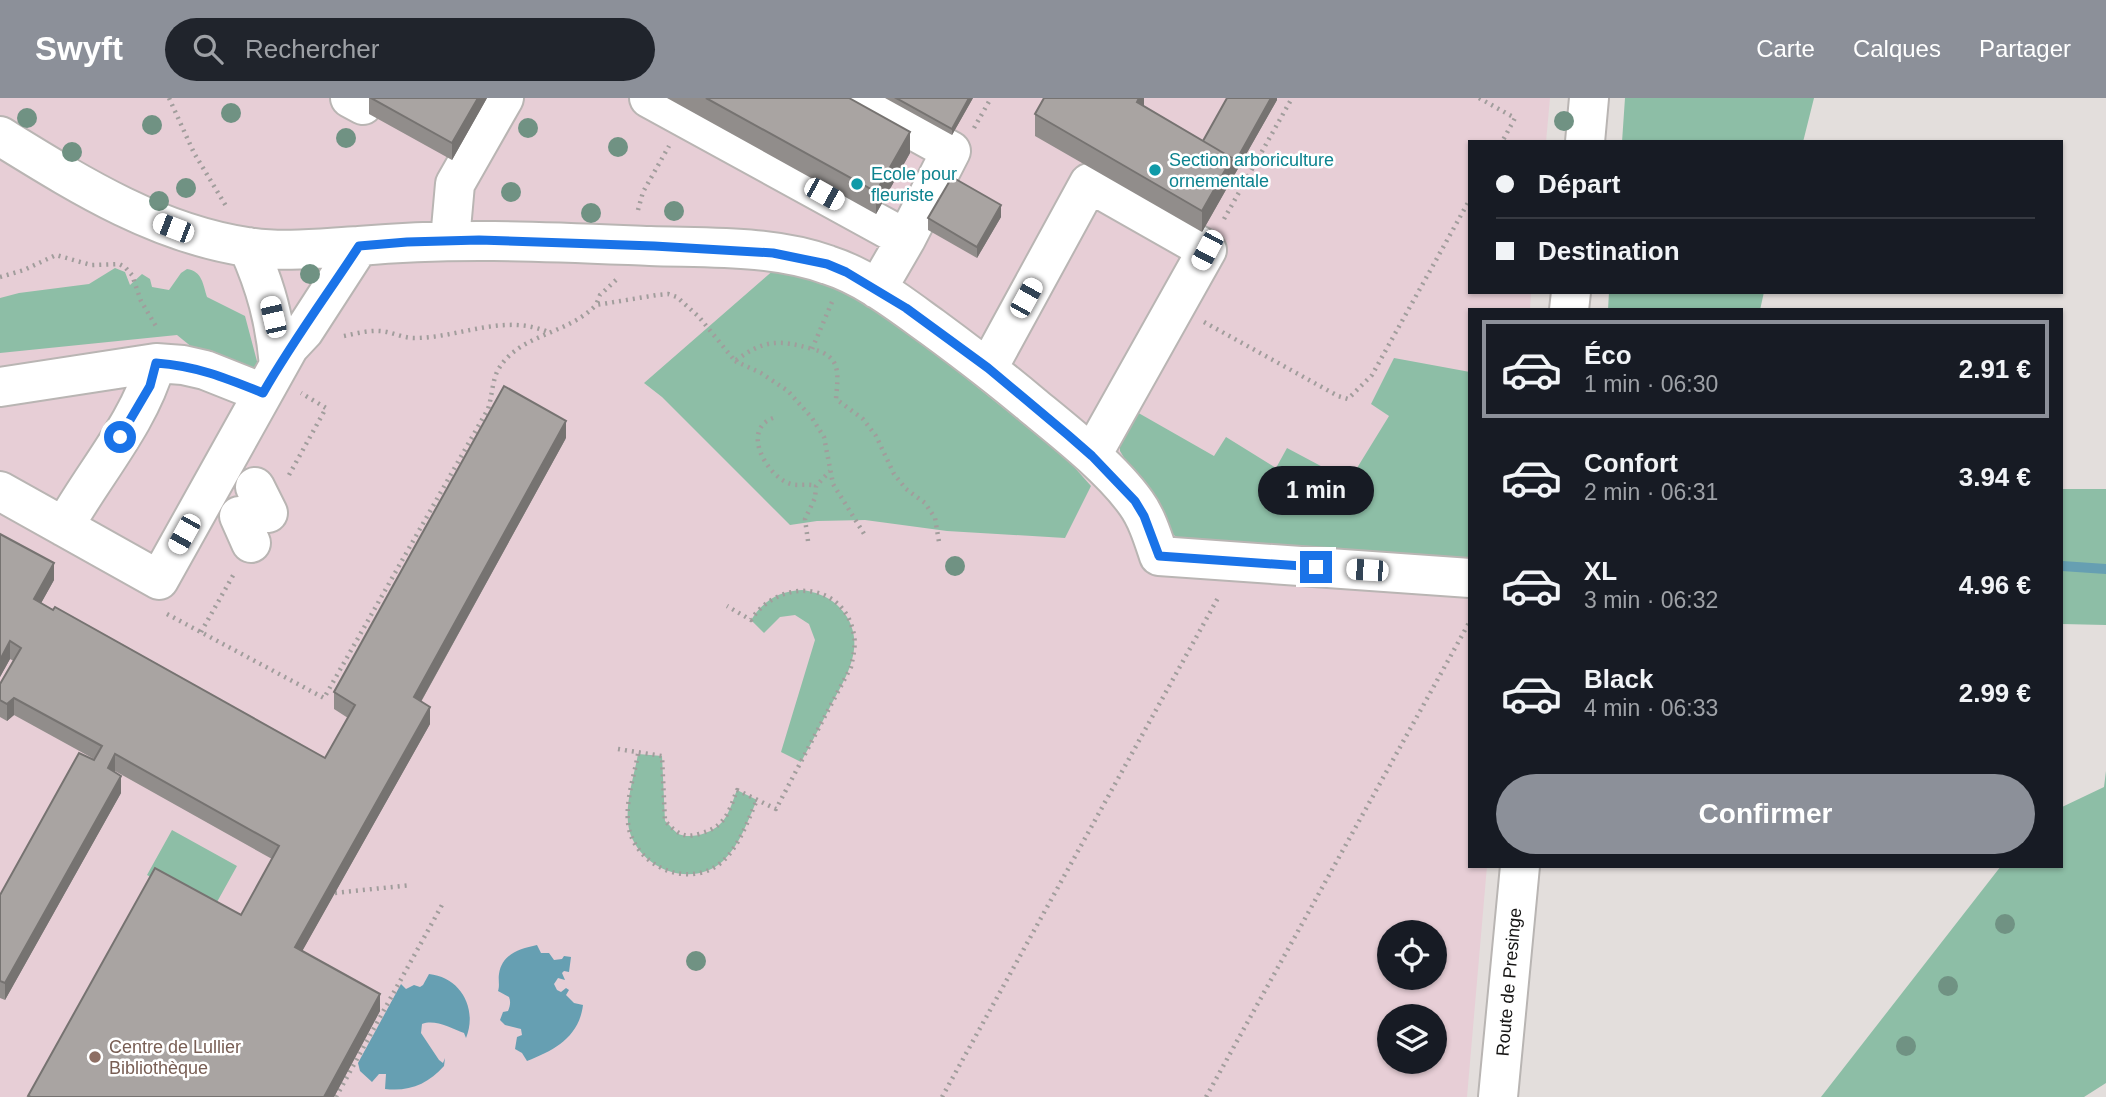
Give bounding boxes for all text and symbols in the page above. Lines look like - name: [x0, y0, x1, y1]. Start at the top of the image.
- search box: [165, 18, 655, 81]
- text: Swyft: [35, 30, 123, 67]
- icon: search: [189, 30, 227, 68]
- text: Rechercher: [245, 34, 379, 64]
- text: Carte: [1756, 35, 1815, 62]
- text: Calques: [1853, 35, 1941, 62]
- text: Partager: [1979, 35, 2071, 62]
- place label: Section arboriculture ornementale: [1169, 150, 1334, 191]
- marker: Section arboriculture ornementale: [1147, 162, 1163, 178]
- place label: Ecole pour fleuriste: [871, 164, 957, 205]
- text: Départ: [1538, 169, 1620, 199]
- car: [801, 175, 848, 213]
- marker: Ecole pour fleuriste: [849, 176, 865, 192]
- car: [150, 211, 197, 245]
- car: [1188, 227, 1227, 273]
- text: Destination: [1538, 236, 1680, 266]
- car: [1007, 275, 1046, 321]
- car: [259, 294, 288, 340]
- icon: car: [1500, 338, 1563, 401]
- text: Éco: [1584, 340, 1632, 370]
- text: 2.91 €: [1959, 354, 2031, 384]
- text: 1 min · 06:30: [1584, 371, 1718, 397]
- route start: [104, 421, 136, 453]
- icon: car: [1500, 446, 1563, 509]
- text: Confort: [1584, 448, 1678, 478]
- text: 3.94 €: [1959, 462, 2031, 492]
- callout: 1 min: [1258, 466, 1374, 514]
- text: 1 min: [1286, 477, 1346, 503]
- text: 2 min · 06:31: [1584, 479, 1718, 505]
- car: [165, 511, 204, 557]
- route end: [1300, 551, 1332, 583]
- icon: car: [1500, 554, 1563, 617]
- text: XL: [1584, 556, 1617, 586]
- car: [1346, 558, 1389, 582]
- text: 4.96 €: [1959, 570, 2031, 600]
- text: 3 min · 06:32: [1584, 587, 1718, 613]
- icon: car: [1500, 662, 1563, 725]
- text: Black: [1584, 664, 1653, 694]
- text: 2.99 €: [1959, 678, 2031, 708]
- text: 4 min · 06:33: [1584, 695, 1718, 721]
- button: Confirmer: [1496, 774, 2035, 854]
- street label: Route de Presinge: [1493, 907, 1525, 1057]
- map controls: [1377, 920, 1447, 1074]
- button: locate: [1377, 920, 1447, 990]
- button: layers: [1377, 1004, 1447, 1074]
- place label: Centre de Lullier Bibliothèque: [109, 1037, 241, 1078]
- marker: Centre de Lullier Bibliothèque: [87, 1049, 103, 1065]

